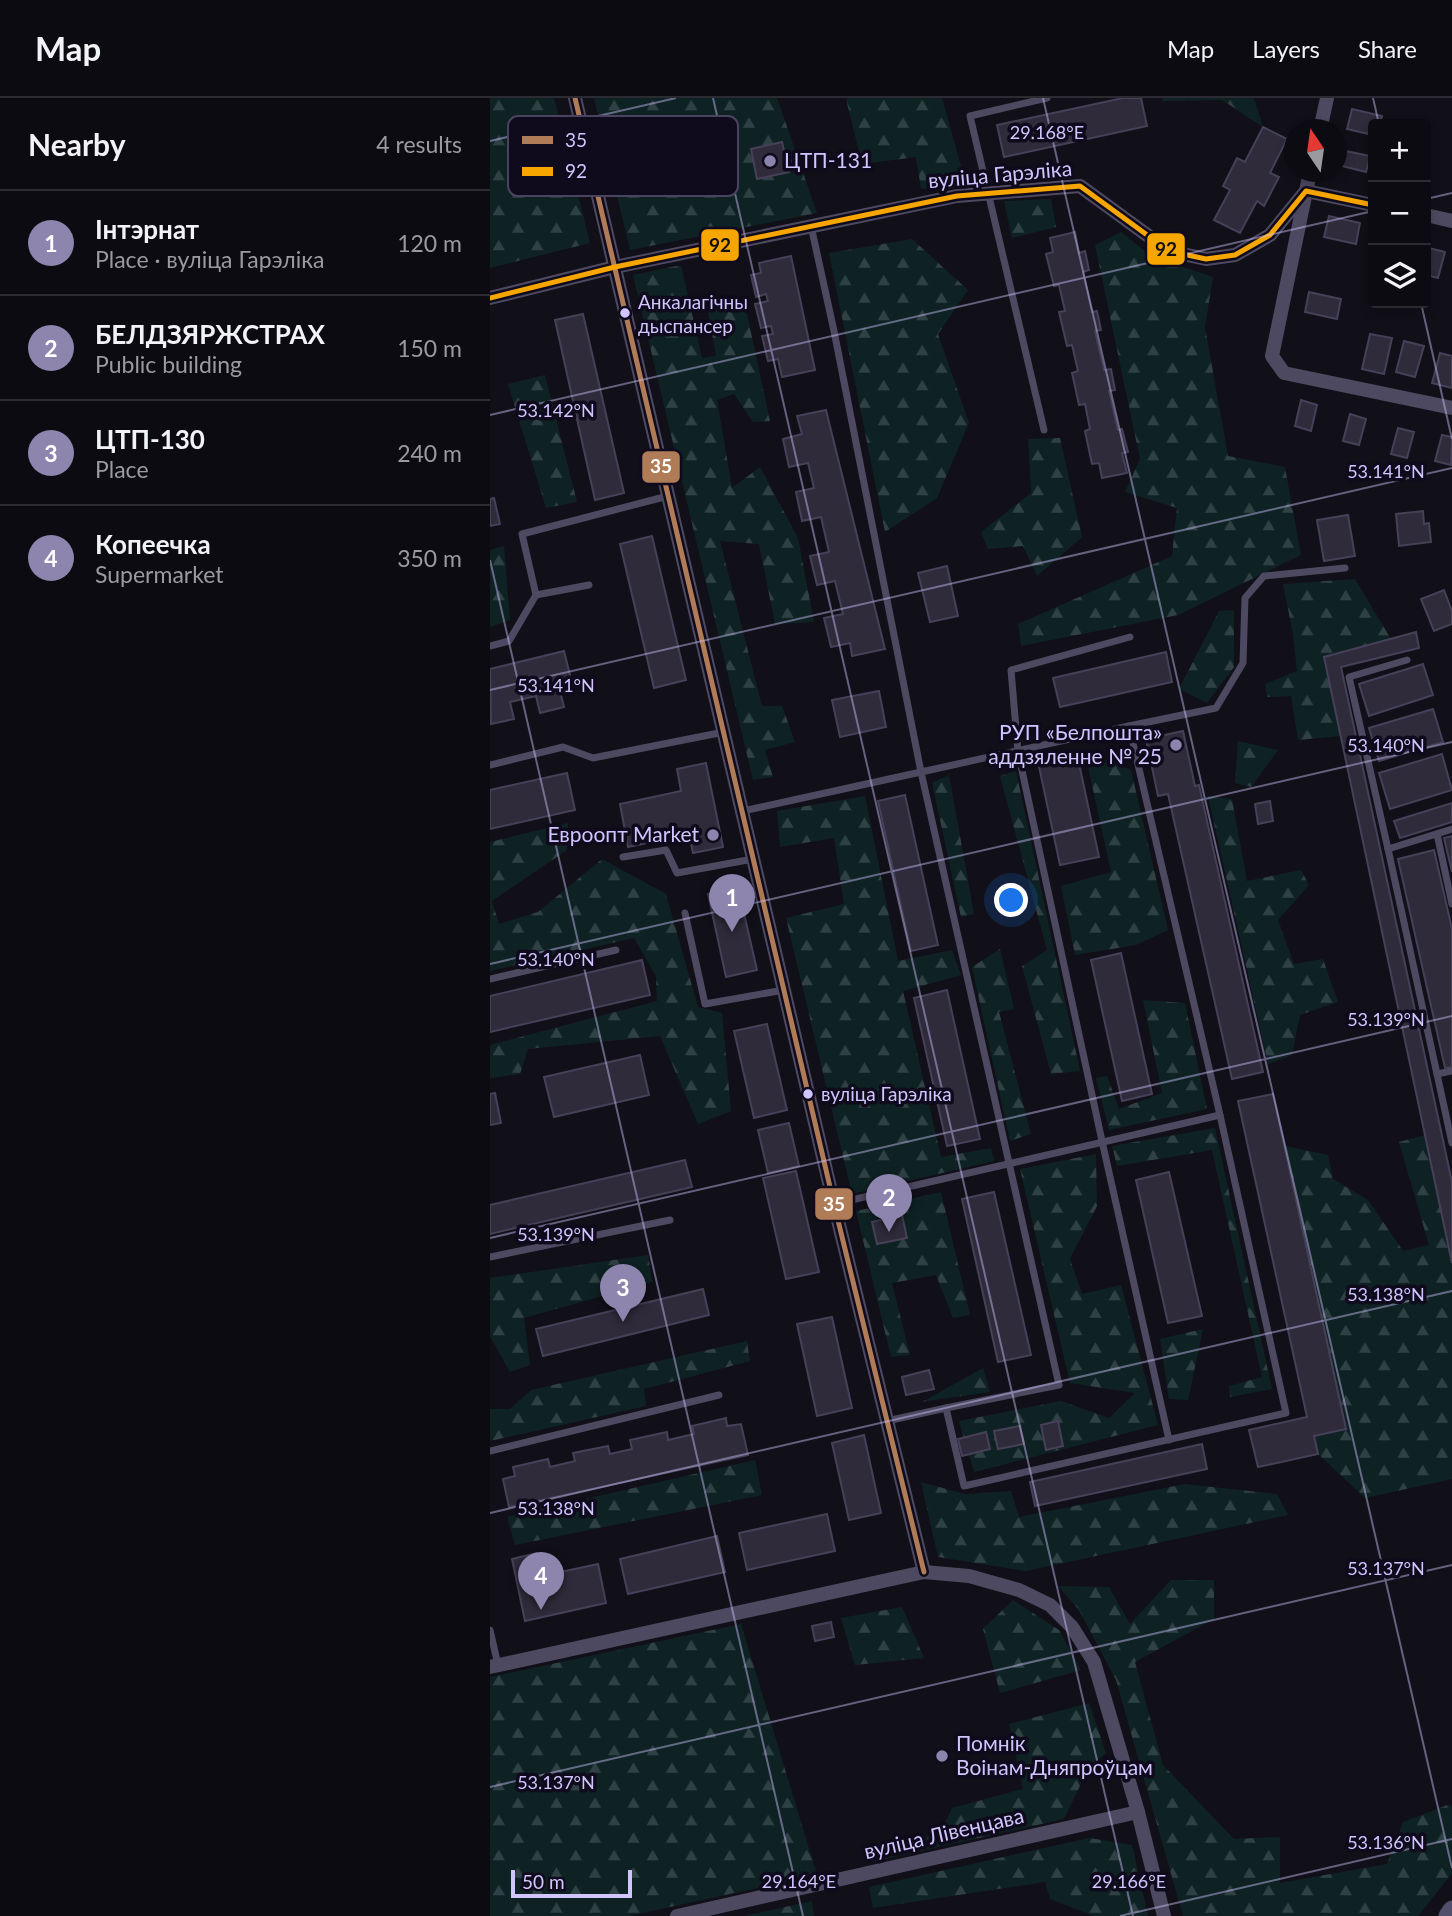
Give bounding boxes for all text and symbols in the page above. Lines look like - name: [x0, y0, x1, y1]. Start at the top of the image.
- text: Map: [35, 28, 101, 68]
- text: Map: [1167, 34, 1214, 63]
- text: Layers: [1252, 34, 1320, 63]
- text: Share: [1358, 34, 1417, 63]
- legend: [508, 116, 738, 196]
- north arrow: [1284, 119, 1347, 182]
- map controls: [1368, 119, 1431, 308]
- button: +: [1368, 119, 1431, 182]
- text: 29.168°E: [1010, 121, 1084, 143]
- text: Nearby: [28, 126, 126, 162]
- text: 35: [565, 128, 587, 151]
- text: 4 results: [376, 130, 462, 158]
- place label: ЦТП-131: [784, 147, 872, 172]
- marker: ЦТП-131: [762, 153, 778, 169]
- street label: вуліца Гарэліка: [927, 155, 1073, 192]
- text: 92: [565, 159, 587, 182]
- button: −: [1368, 182, 1431, 245]
- text: Інтэрнат: [95, 213, 199, 245]
- line badge: 92: [700, 228, 740, 262]
- text: 1: [44, 229, 58, 257]
- text: 120 m: [397, 229, 462, 257]
- line badge: 92: [1146, 232, 1186, 266]
- text: 92: [709, 233, 731, 256]
- text: 92: [1155, 237, 1177, 260]
- text: Place · вуліца Гарэліка: [95, 245, 325, 273]
- button: layers: [1368, 245, 1431, 308]
- place label: Анкалагічны дыспансер: [638, 290, 748, 337]
- marker: Анкалагічны дыспансер: [618, 306, 632, 320]
- text: БЕЛДЗЯРЖСТРАХ: [95, 318, 325, 350]
- text: 2: [44, 334, 58, 362]
- text: 150 m: [397, 334, 462, 362]
- text: Public building: [95, 350, 242, 378]
- text: 53.142°N: [517, 399, 595, 421]
- text: ЦТП-130: [95, 423, 205, 455]
- text: 3: [44, 439, 58, 467]
- text: 240 m: [397, 439, 462, 467]
- line badge: 35: [641, 450, 681, 484]
- text: 35: [650, 454, 672, 477]
- text: Place: [95, 455, 149, 483]
- text: 53.141°N: [1347, 460, 1425, 482]
- text: Копеечка: [95, 528, 211, 560]
- text: 4: [44, 544, 58, 572]
- text: 350 m: [397, 544, 462, 572]
- text: Supermarket: [95, 560, 224, 588]
- text: 53.141°N: [517, 674, 595, 696]
- place label: РУП «Белпошта» аддзяленне № 25: [988, 719, 1162, 768]
- text: 53.140°N: [1347, 734, 1425, 756]
- marker: РУП «Белпошта» аддзяленне № 25: [1168, 737, 1184, 753]
- place label: Евроопт Market: [547, 821, 699, 846]
- marker: Евроопт Market: [705, 827, 721, 843]
- pin: 1: [709, 874, 755, 932]
- your location: [994, 883, 1028, 917]
- text: 53.140°N: [517, 948, 595, 970]
- text: 53.139°N: [1347, 1008, 1425, 1030]
- place label: вуліца Гарэліка: [821, 1082, 952, 1105]
- marker: вуліца Гарэліка: [801, 1087, 815, 1101]
- pin: 2: [866, 1174, 912, 1232]
- line badge: 35: [814, 1187, 854, 1221]
- text: 35: [823, 1192, 845, 1215]
- text: 53.139°N: [517, 1223, 595, 1245]
- pin: 3: [600, 1264, 646, 1322]
- text: 53.138°N: [1347, 1283, 1425, 1305]
- text: 53.138°N: [517, 1497, 595, 1519]
- pin: 4: [518, 1552, 564, 1610]
- text: 53.137°N: [1347, 1557, 1425, 1579]
- place label: Помнік Воінам-Дняпроўцам: [956, 1730, 1153, 1779]
- marker: Помнік Воінам-Дняпроўцам: [934, 1748, 950, 1764]
- text: 53.137°N: [517, 1771, 595, 1793]
- street label: вуліца Лівенцава: [861, 1802, 1026, 1863]
- text: 53.136°N: [1347, 1831, 1425, 1853]
- scale bar: [511, 1867, 632, 1899]
- text: 50 m: [522, 1870, 565, 1893]
- text: 29.164°E: [762, 1870, 836, 1892]
- text: 29.166°E: [1092, 1870, 1166, 1892]

